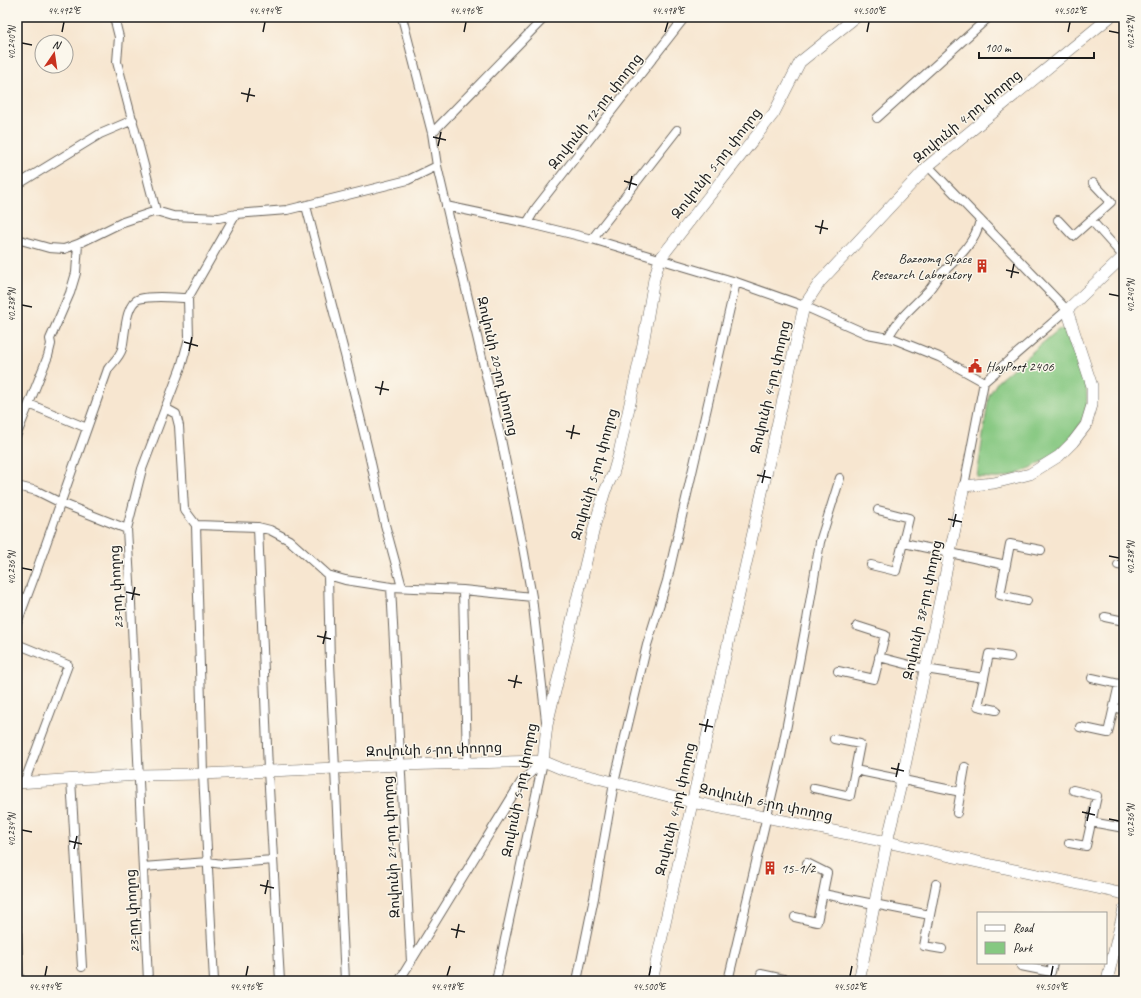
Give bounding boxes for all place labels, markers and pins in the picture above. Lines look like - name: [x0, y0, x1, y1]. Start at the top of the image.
- place label: Bazoomq Space Research Laboratory: [871, 250, 972, 283]
- building icon: Bazoomq Space Research Laboratory: [974, 258, 990, 274]
- public building icon: HayPost 2406: [967, 358, 983, 374]
- place label: HayPost 2406: [986, 358, 1054, 375]
- building icon: 15-1/2: [762, 860, 778, 876]
- place label: 15-1/2: [781, 860, 817, 877]

